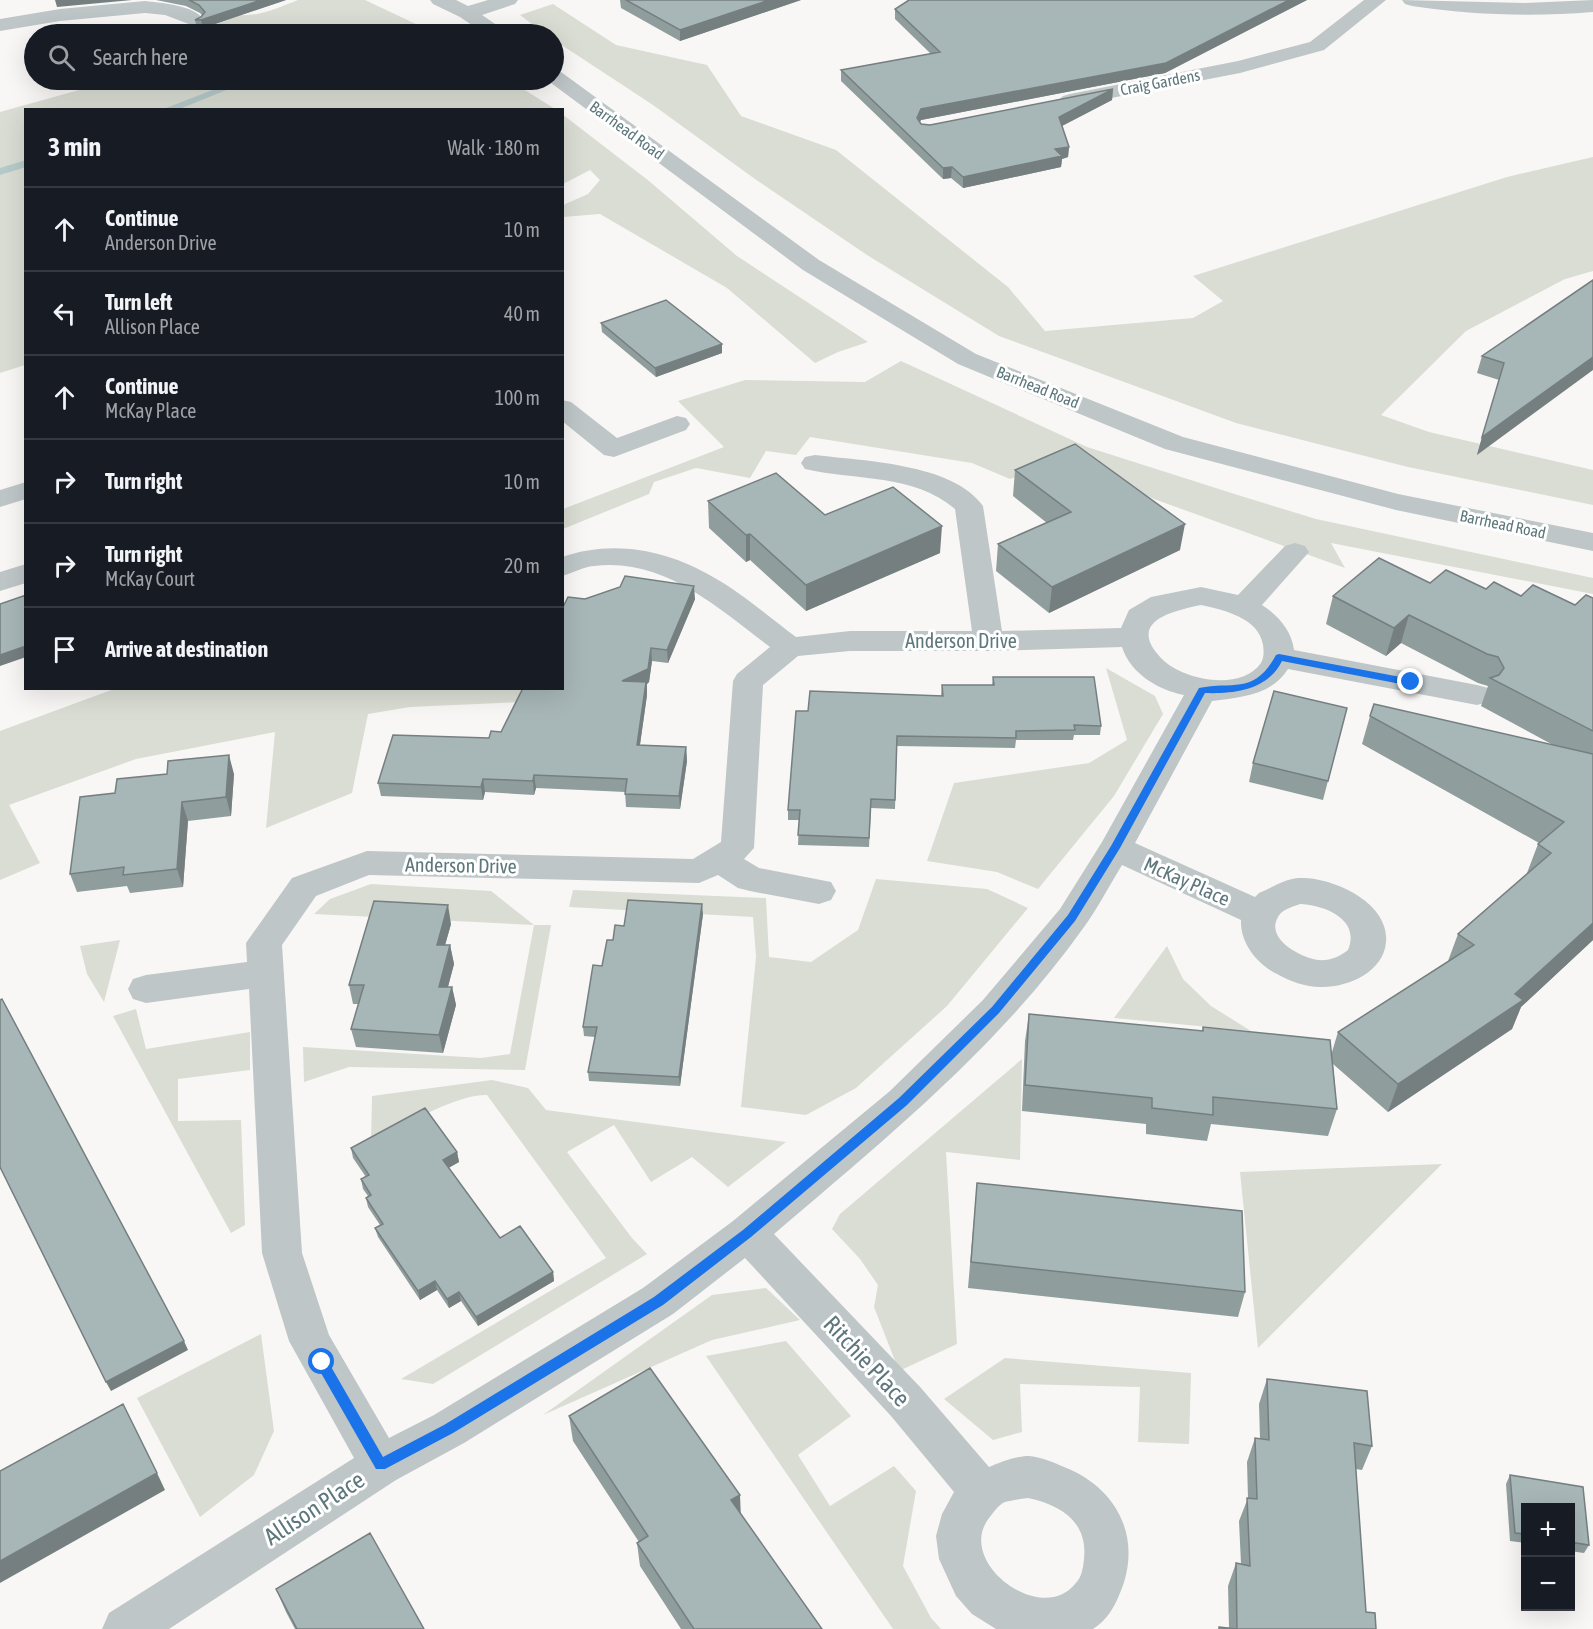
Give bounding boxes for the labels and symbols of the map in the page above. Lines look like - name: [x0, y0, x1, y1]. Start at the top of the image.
- street label: Craig Gardens: [1119, 65, 1202, 100]
- street label: Barrhead Road: [586, 97, 668, 163]
- street label: Barrhead Road: [994, 362, 1082, 412]
- street label: Barrhead Road: [1458, 506, 1548, 542]
- street label: Anderson Drive: [905, 629, 1017, 652]
- route end: [1397, 668, 1423, 694]
- street label: McKay Place: [1141, 852, 1233, 910]
- street label: Anderson Drive: [405, 853, 517, 877]
- street label: Ritchie Place: [818, 1310, 916, 1412]
- route start: [308, 1348, 334, 1374]
- street label: Allison Place: [259, 1466, 369, 1550]

